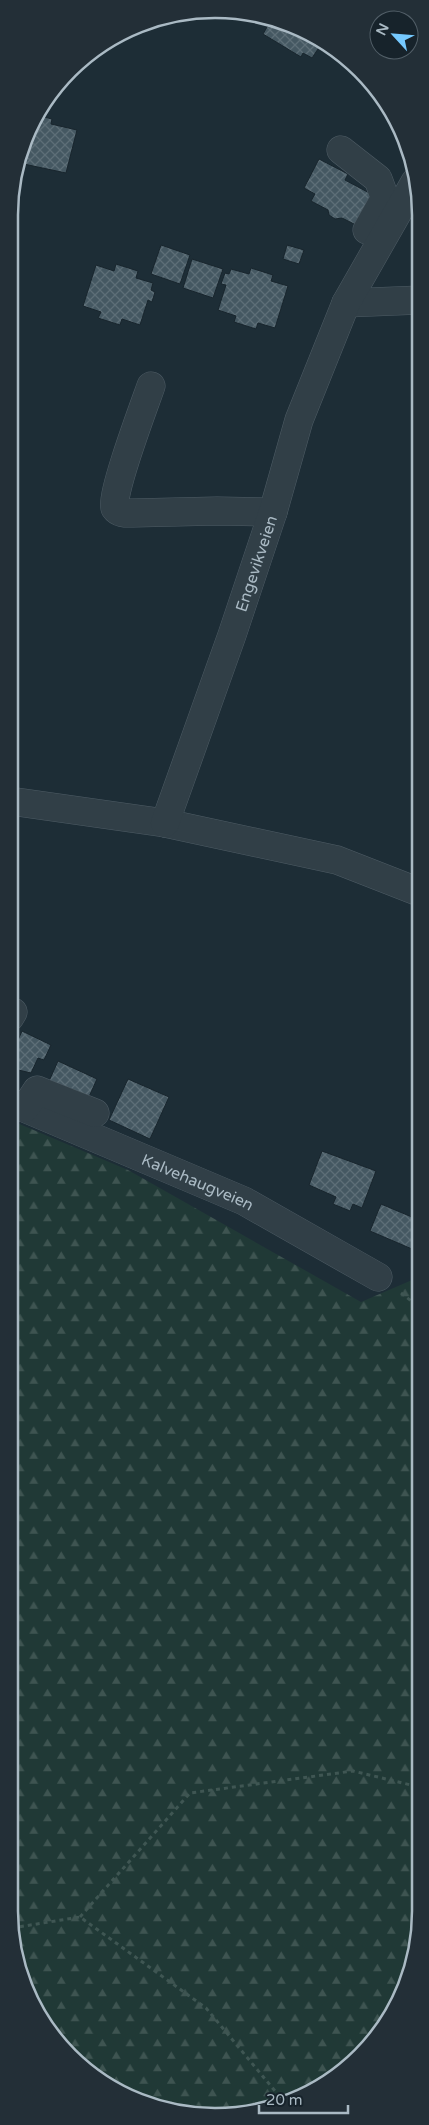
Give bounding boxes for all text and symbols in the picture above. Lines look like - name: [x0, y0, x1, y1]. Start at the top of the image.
- north arrow: [369, 10, 419, 60]
- text: N: [373, 21, 393, 38]
- street label: Engevikveien: [231, 513, 282, 615]
- street label: Kalvehaugveien: [138, 1150, 257, 1215]
- scale bar: [259, 2082, 348, 2114]
- text: 20 m: [266, 2091, 303, 2109]

